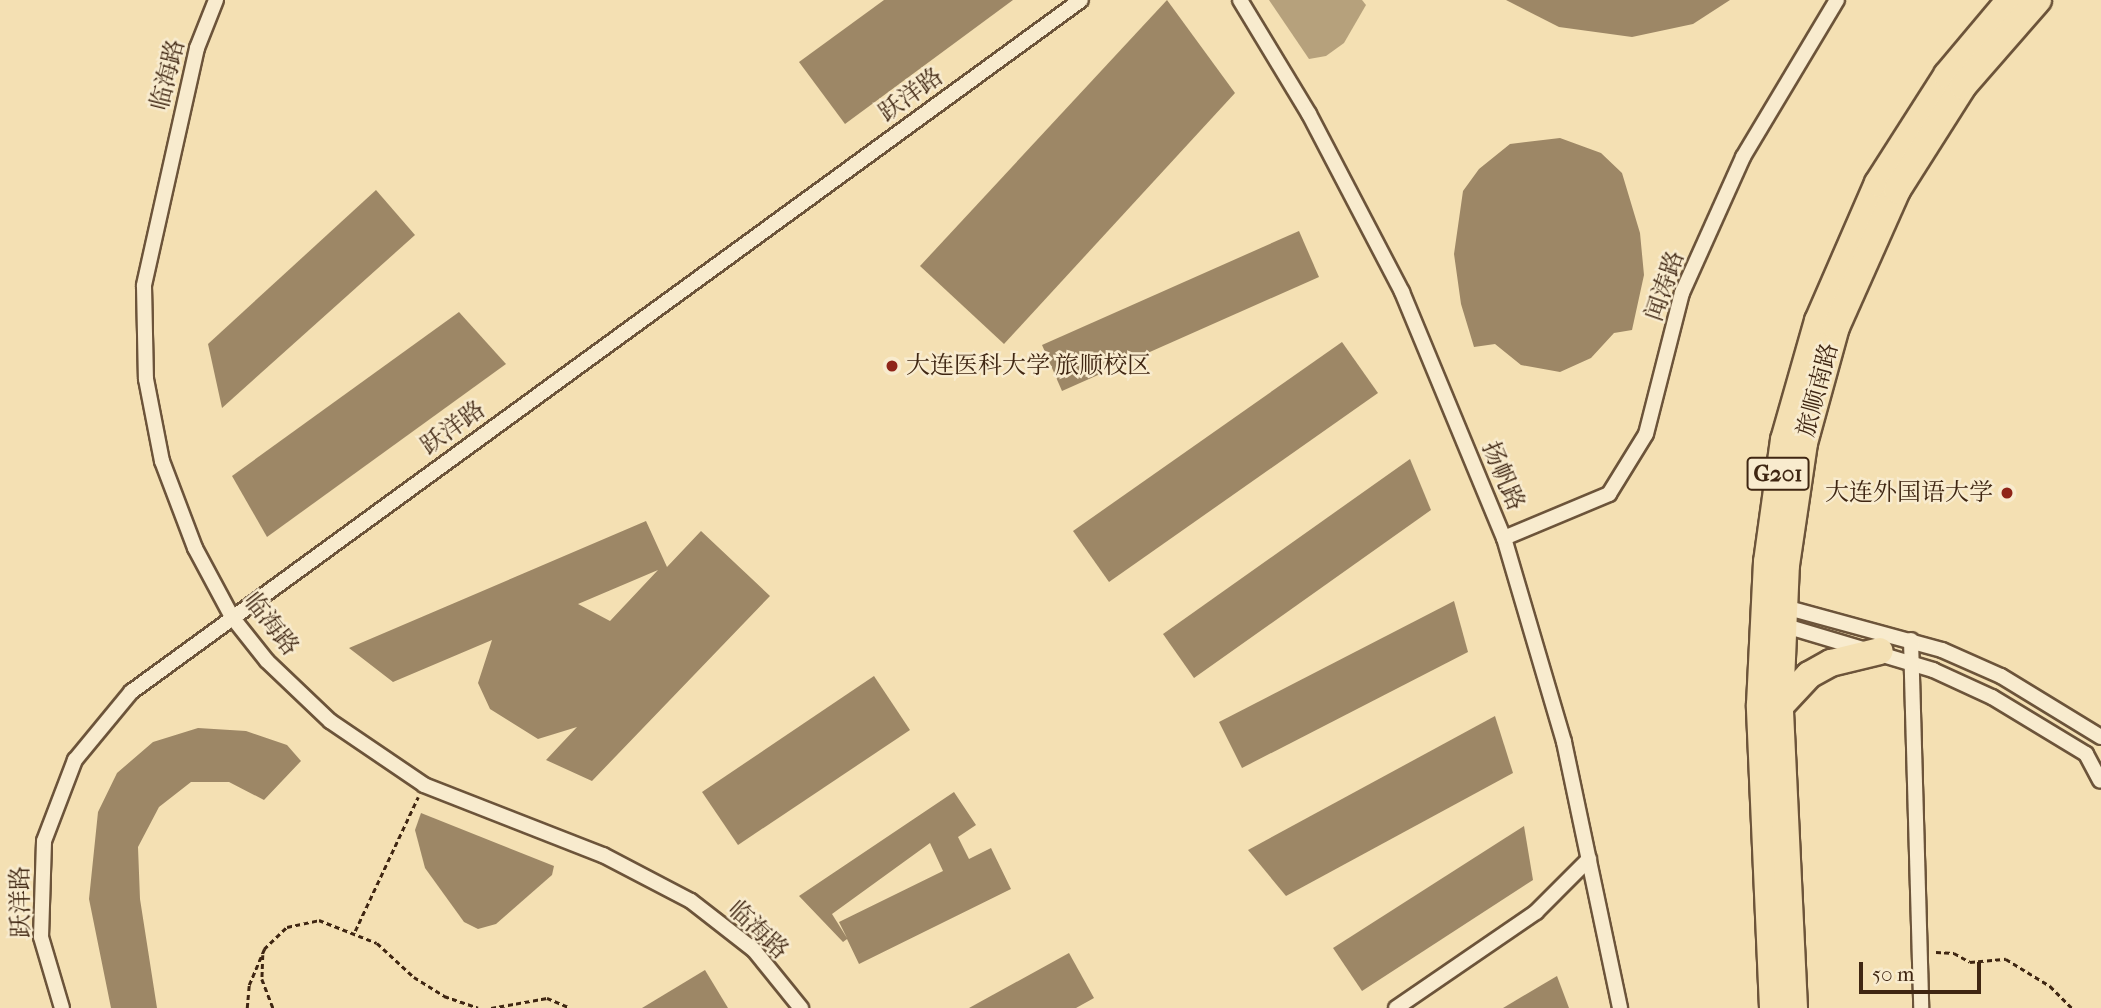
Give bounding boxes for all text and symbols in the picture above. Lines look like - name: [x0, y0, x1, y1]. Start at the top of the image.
- street label: 临海路: [145, 37, 191, 113]
- street label: 跃洋路: [873, 62, 949, 128]
- street label: 闻涛路: [1640, 247, 1690, 325]
- street label: 旅顺南路: [1792, 340, 1844, 440]
- place label: 大连医科大学 旅顺校区: [906, 352, 1151, 380]
- marker: 大连医科大学 旅顺校区: [884, 358, 900, 374]
- street label: 跃洋路: [415, 395, 491, 461]
- street label: 扬帆路: [1476, 437, 1530, 515]
- road number: G201: [1746, 454, 1810, 494]
- place label: 大连外国语大学: [1825, 479, 1993, 507]
- marker: 大连外国语大学: [1999, 485, 2015, 501]
- street label: 临海路: [237, 587, 305, 661]
- street label: 跃洋路: [6, 866, 36, 938]
- street label: 临海路: [722, 895, 794, 965]
- scale bar: [1863, 948, 1986, 992]
- text: 50 m: [1872, 962, 1915, 986]

